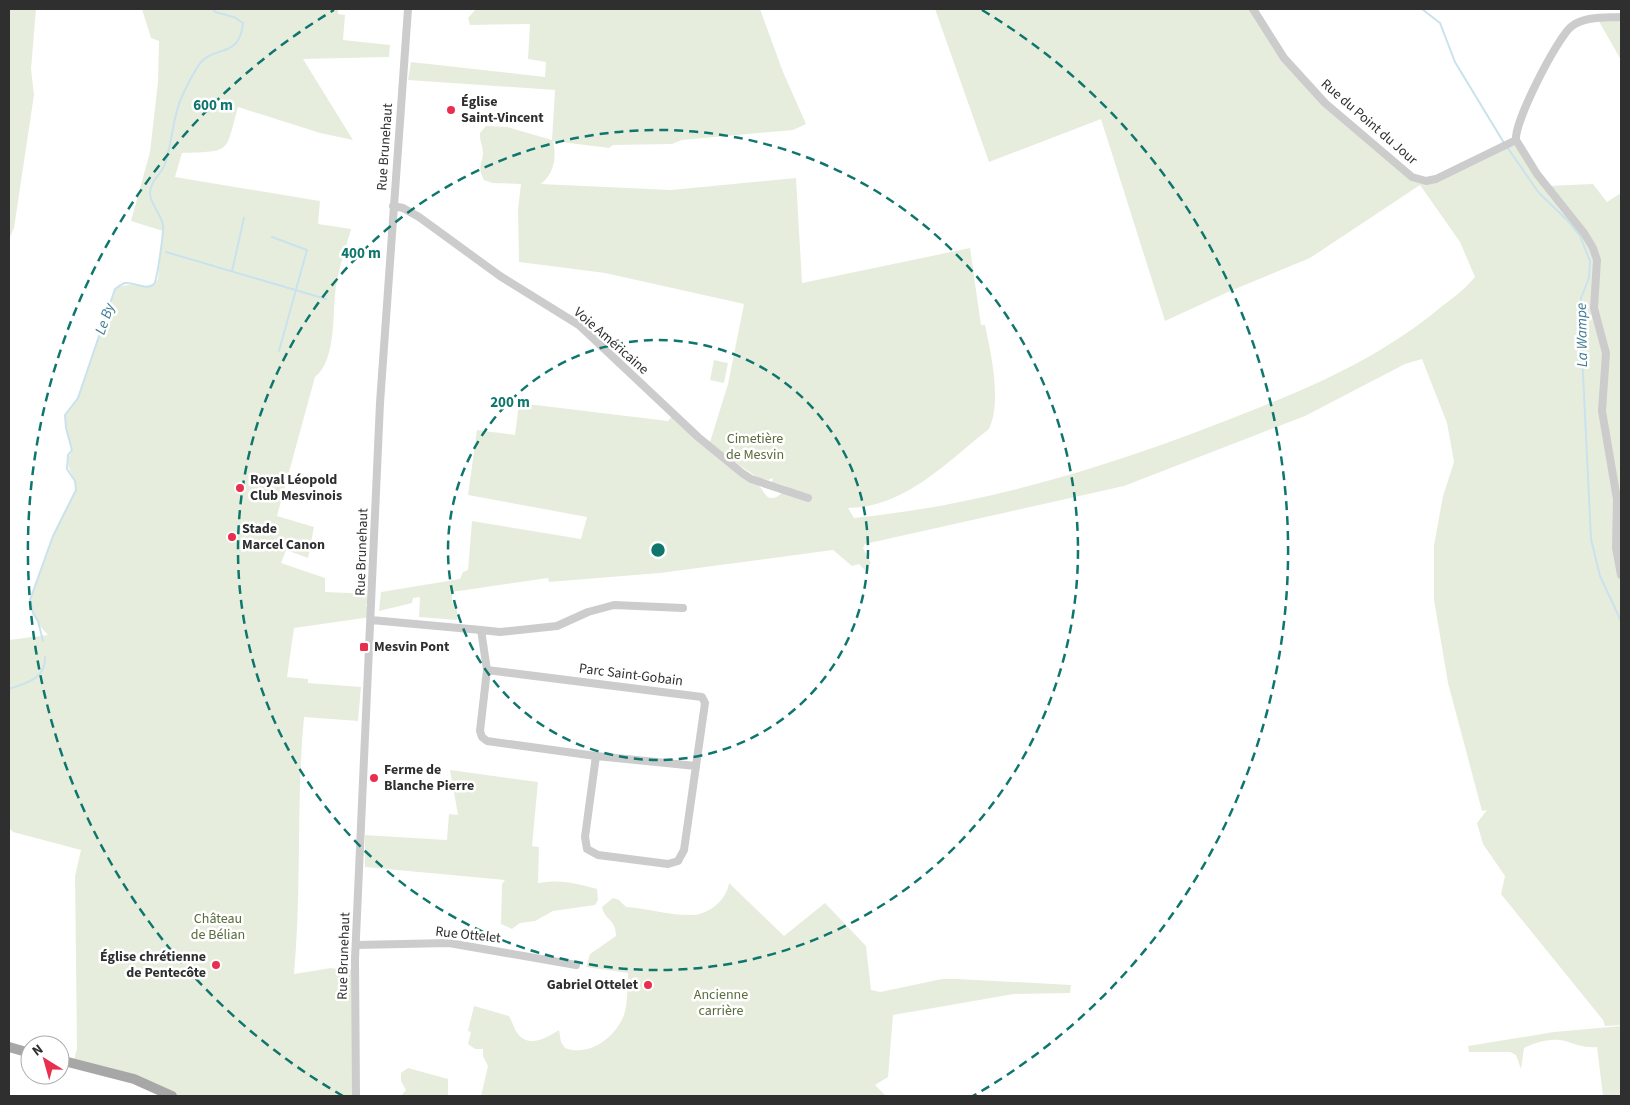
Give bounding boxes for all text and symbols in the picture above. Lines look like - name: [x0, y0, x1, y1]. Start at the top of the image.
- street label: Rue du Point du Jour: [1316, 74, 1422, 170]
- place label: Église Saint-Vincent: [461, 92, 544, 128]
- text: 600 m: [193, 95, 233, 116]
- street label: Rue Brunehaut: [372, 102, 398, 191]
- marker: Église Saint-Vincent: [445, 104, 457, 116]
- text: 400 m: [341, 243, 381, 264]
- water label: Le By: [90, 299, 121, 338]
- street label: Voie Américaine: [569, 303, 653, 379]
- water label: La Wampe: [1571, 303, 1593, 367]
- text: 200 m: [490, 392, 530, 413]
- park label: Cimetière de Mesvin: [726, 429, 784, 465]
- place label: Royal Léopold Club Mesvinois: [250, 470, 342, 506]
- marker: Royal Léopold Club Mesvinois: [234, 482, 246, 494]
- street label: Rue Brunehaut: [350, 508, 374, 596]
- place label: Stade Marcel Canon: [242, 519, 325, 555]
- marker: Stade Marcel Canon: [226, 531, 238, 543]
- centre of rings: [649, 541, 667, 559]
- place label: Mesvin Pont: [374, 637, 450, 657]
- marker: Mesvin Pont: [358, 641, 370, 653]
- street label: Parc Saint-Gobain: [578, 659, 684, 691]
- place label: Ferme de Blanche Pierre: [384, 760, 474, 796]
- marker: Ferme de Blanche Pierre: [368, 772, 380, 784]
- park label: Château de Bélian: [191, 909, 245, 945]
- street label: Rue Brunehaut: [332, 912, 356, 1000]
- street label: Rue Ottelet: [434, 922, 502, 948]
- place label: Église chrétienne de Pentecôte: [100, 947, 206, 983]
- marker: Église chrétienne de Pentecôte: [210, 959, 222, 971]
- place label: Gabriel Ottelet: [547, 975, 639, 995]
- marker: Gabriel Ottelet: [642, 979, 654, 991]
- park label: Ancienne carrière: [694, 985, 748, 1021]
- north arrow: [20, 1035, 70, 1085]
- text: N: [28, 1040, 48, 1061]

